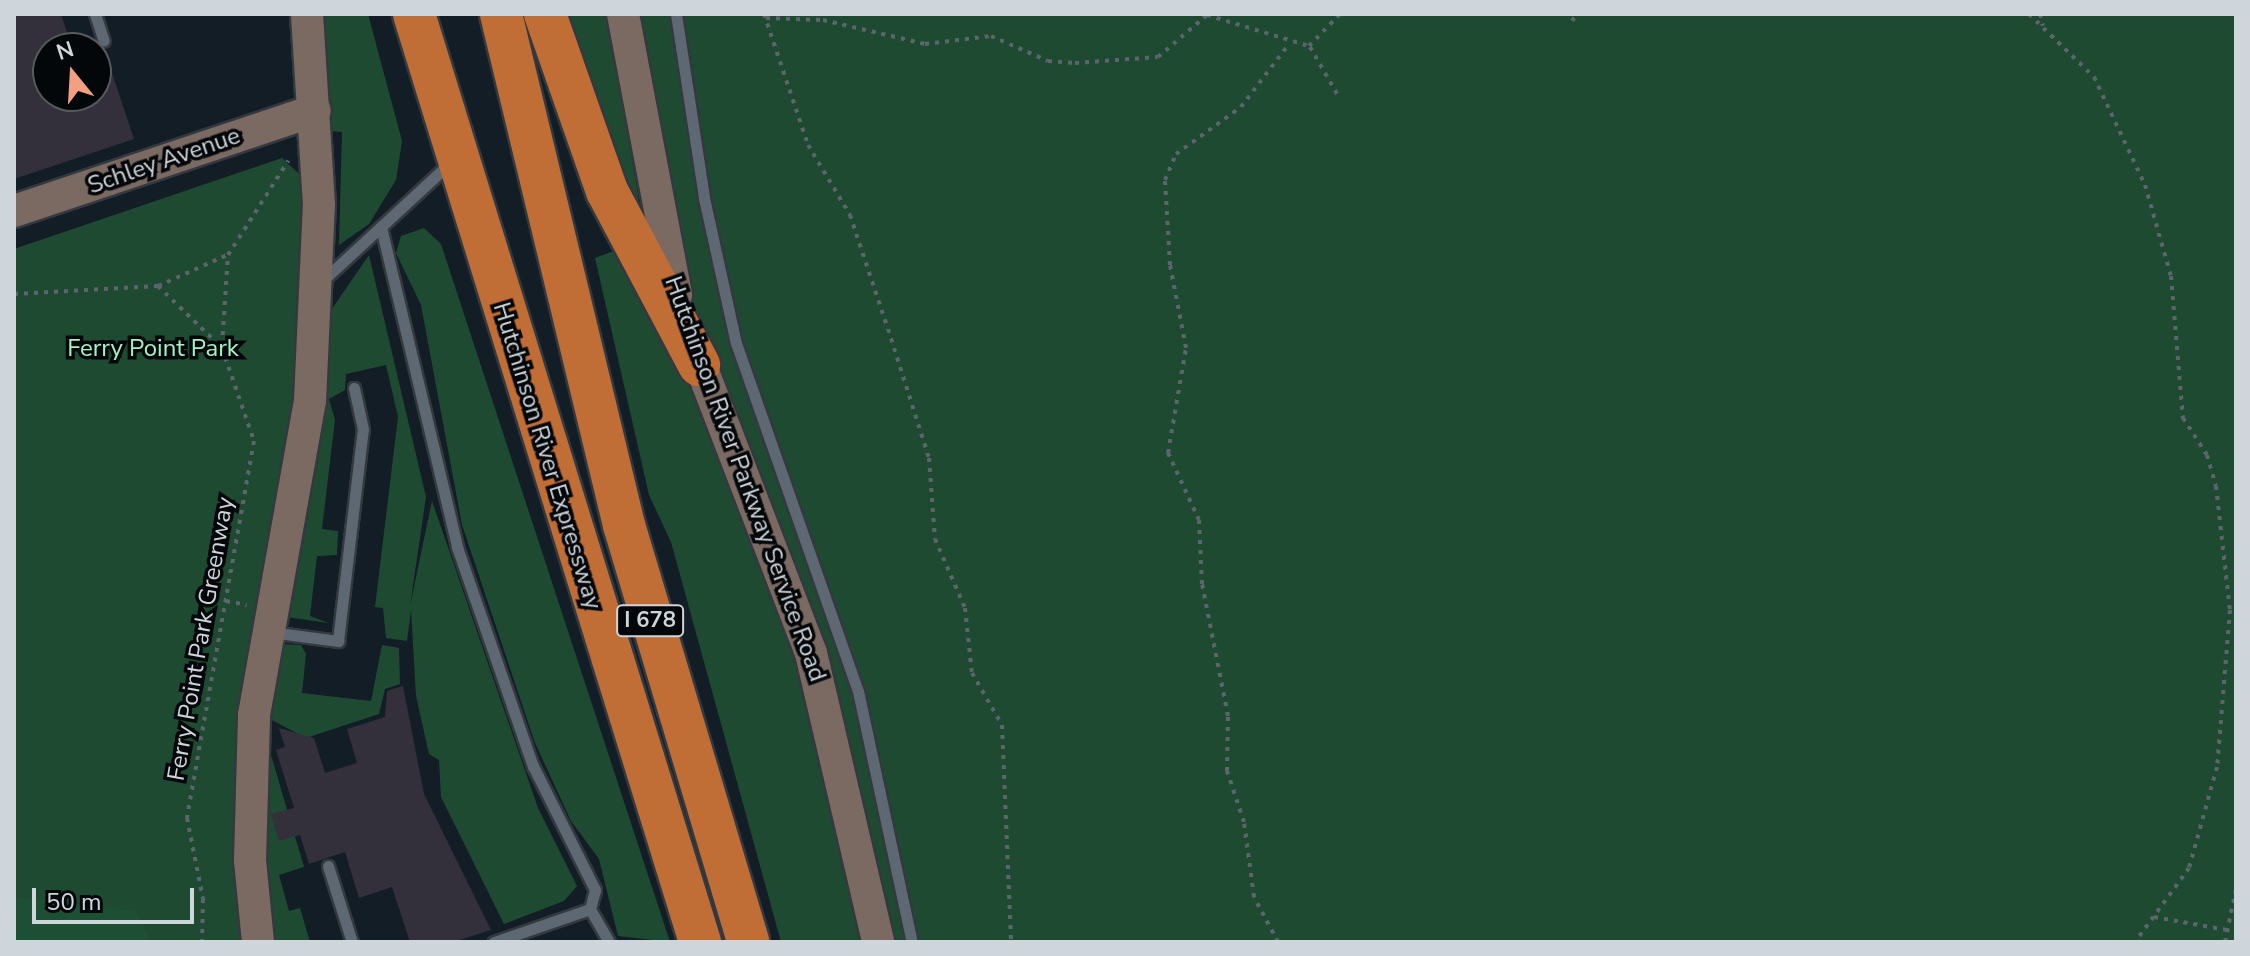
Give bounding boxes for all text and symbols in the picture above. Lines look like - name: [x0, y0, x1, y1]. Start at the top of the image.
- north arrow: [32, 32, 112, 112]
- text: N: [53, 34, 78, 68]
- street label: Schley Avenue: [84, 121, 244, 201]
- street label: Hutchinson River Parkway Service Road: [658, 273, 832, 685]
- street label: Hutchinson River Expressway: [487, 299, 607, 613]
- park label: Ferry Point Park: [67, 335, 239, 363]
- street label: Ferry Point Park Greenway: [162, 495, 240, 783]
- road number: I 678: [616, 603, 684, 639]
- scale bar: [36, 872, 198, 922]
- text: 50 m: [46, 886, 102, 918]

